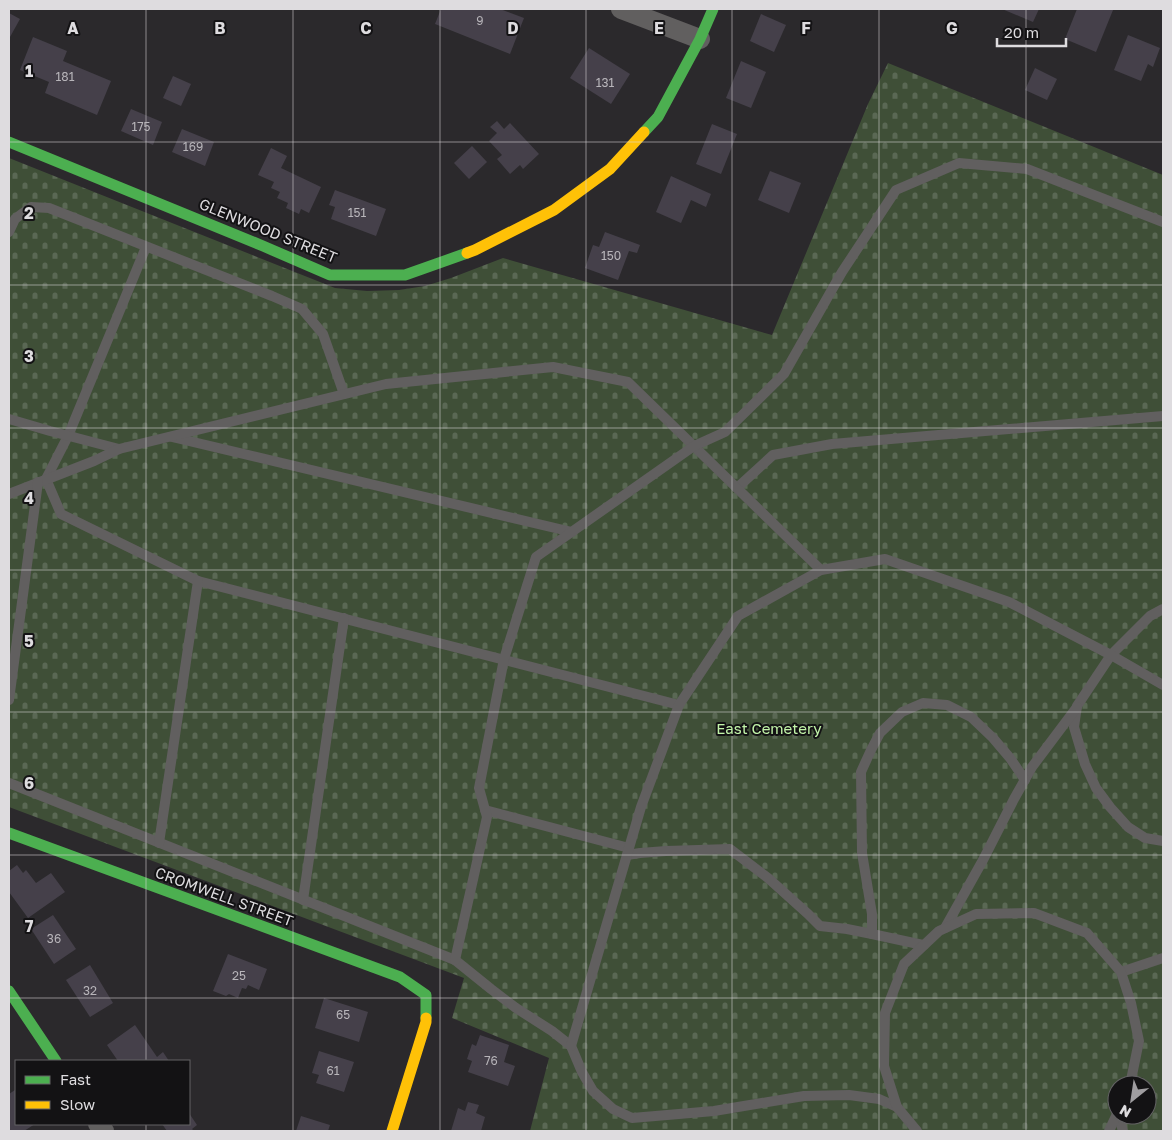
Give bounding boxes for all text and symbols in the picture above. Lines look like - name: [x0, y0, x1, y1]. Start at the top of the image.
- house number: 9: [476, 13, 484, 28]
- scale bar: [997, 15, 1066, 47]
- text: A: [67, 18, 79, 38]
- text: B: [214, 18, 226, 38]
- text: C: [360, 18, 372, 38]
- text: D: [507, 18, 519, 38]
- text: E: [654, 18, 664, 38]
- text: F: [801, 18, 811, 38]
- text: G: [946, 18, 958, 38]
- text: 20 m: [1004, 23, 1039, 41]
- text: 1: [25, 61, 33, 81]
- house number: 181: [56, 69, 75, 84]
- house number: 131: [596, 75, 615, 90]
- house number: 175: [131, 119, 151, 134]
- house number: 169: [183, 139, 203, 154]
- street label: GLENWOOD STREET: [197, 194, 340, 266]
- text: 2: [24, 203, 34, 223]
- house number: 151: [348, 205, 366, 220]
- house number: 150: [601, 248, 621, 263]
- text: 3: [24, 346, 34, 366]
- text: 4: [24, 488, 34, 508]
- text: 5: [24, 631, 34, 651]
- park label: East Cemetery: [716, 719, 822, 737]
- text: 6: [24, 773, 34, 793]
- street label: CROMWELL STREET: [153, 863, 296, 929]
- text: 7: [25, 916, 34, 936]
- house number: 36: [47, 931, 61, 946]
- house number: 25: [232, 968, 246, 983]
- house number: 32: [83, 983, 97, 998]
- house number: 65: [336, 1007, 350, 1022]
- house number: 76: [484, 1053, 498, 1068]
- legend: [15, 1060, 190, 1125]
- house number: 61: [326, 1063, 340, 1078]
- text: Fast: [60, 1070, 91, 1088]
- north arrow: [1107, 1075, 1157, 1125]
- text: Slow: [60, 1095, 95, 1113]
- text: N: [1116, 1102, 1134, 1122]

